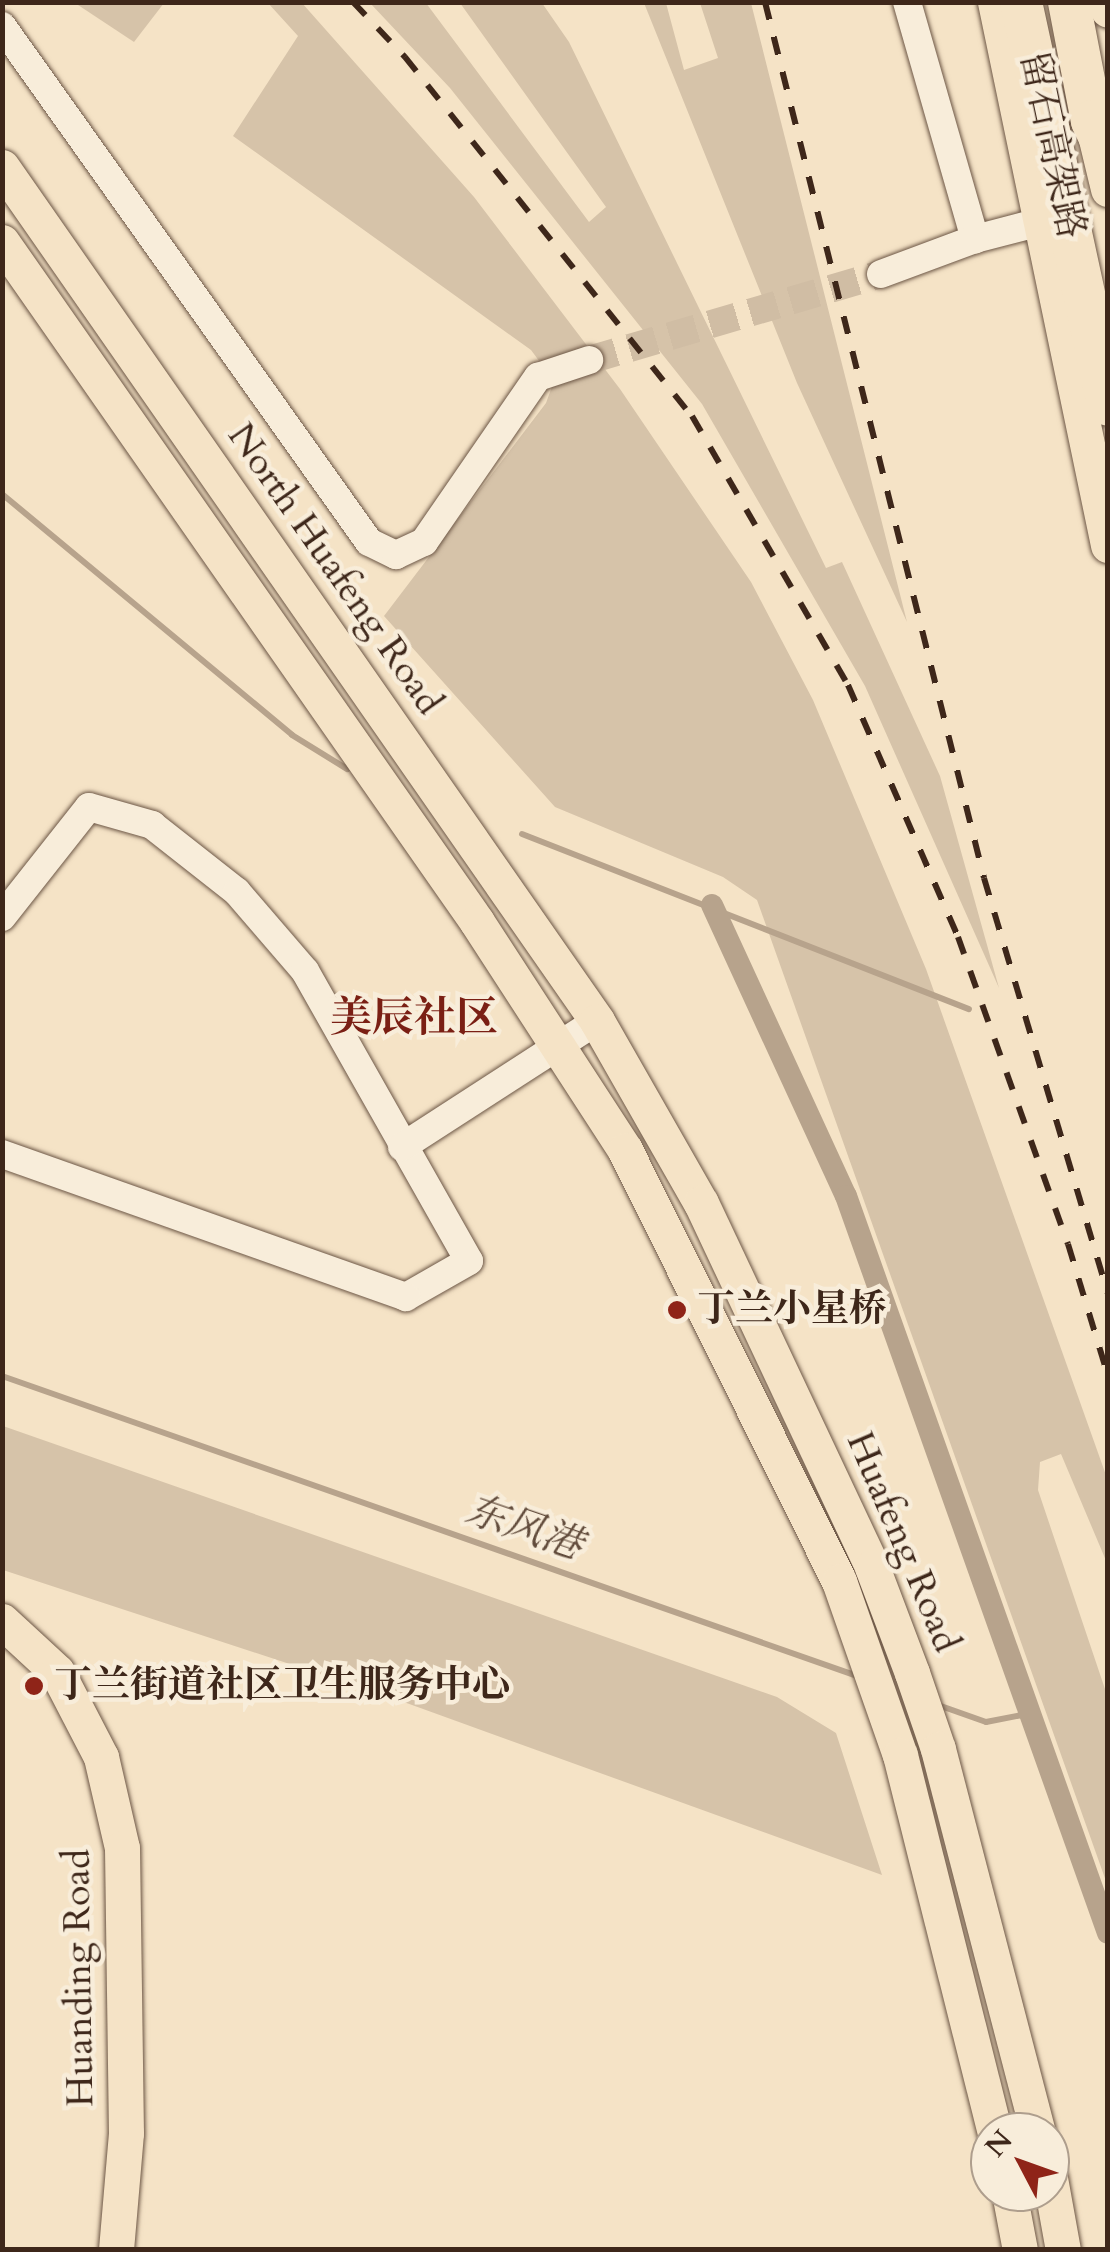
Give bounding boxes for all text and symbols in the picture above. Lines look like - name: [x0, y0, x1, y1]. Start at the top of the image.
- street label: 留石高架路: [1010, 47, 1094, 243]
- street label: North Huafeng Road: [218, 415, 452, 723]
- district label: 美辰社区: [330, 993, 498, 1043]
- place label: 丁兰小星桥: [697, 1287, 887, 1333]
- marker: 丁兰小星桥: [666, 1299, 688, 1321]
- street label: Huafeng Road: [836, 1425, 970, 1659]
- water label: 东风港: [459, 1486, 589, 1570]
- place label: 丁兰街道社区卫生服务中心: [54, 1663, 510, 1709]
- marker: 丁兰街道社区卫生服务中心: [23, 1675, 45, 1697]
- street label: Huanding Road: [54, 1849, 104, 2107]
- north arrow: [970, 2112, 1070, 2212]
- text: N: [977, 2122, 1021, 2165]

